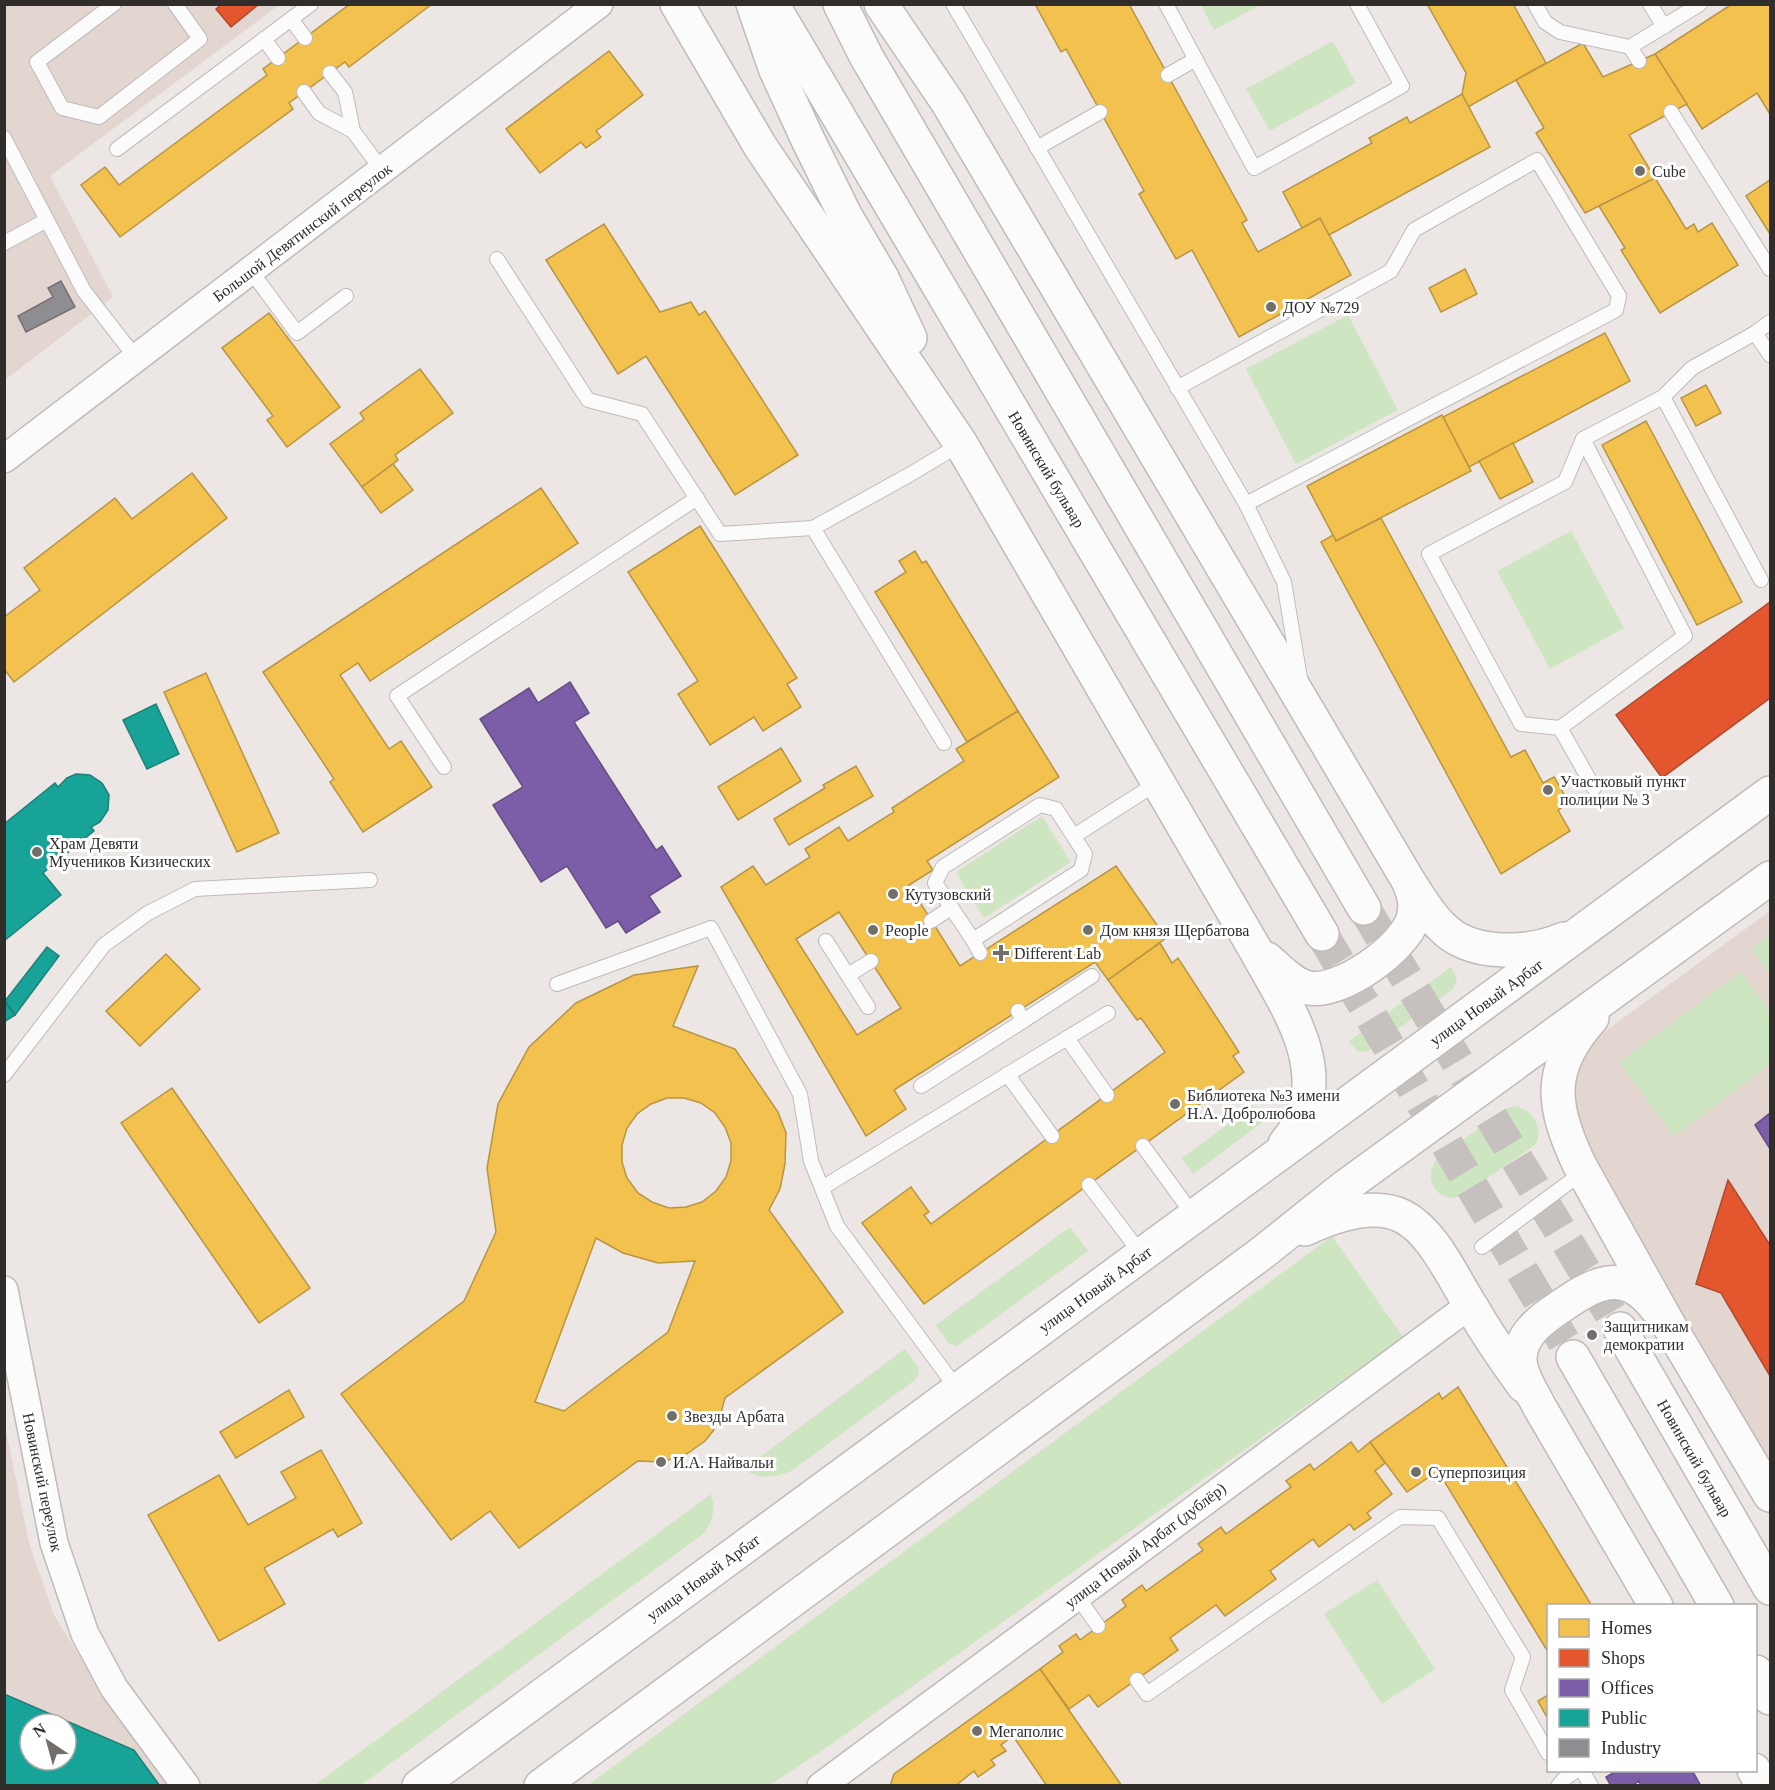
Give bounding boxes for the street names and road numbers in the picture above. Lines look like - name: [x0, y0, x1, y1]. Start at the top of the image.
- street label: Большой Девятинский переулок: [209, 159, 396, 306]
- street label: Новинский бульвар: [1004, 408, 1088, 531]
- street label: улица Новый Арбат: [1427, 956, 1547, 1050]
- street label: улица Новый Арбат: [1036, 1243, 1156, 1337]
- street label: Новинский бульвар: [1653, 1396, 1735, 1521]
- street label: Новинский переулок: [18, 1411, 66, 1554]
- street label: улица Новый Арбат (дублёр): [1062, 1479, 1230, 1612]
- street label: улица Новый Арбат: [644, 1531, 764, 1625]

